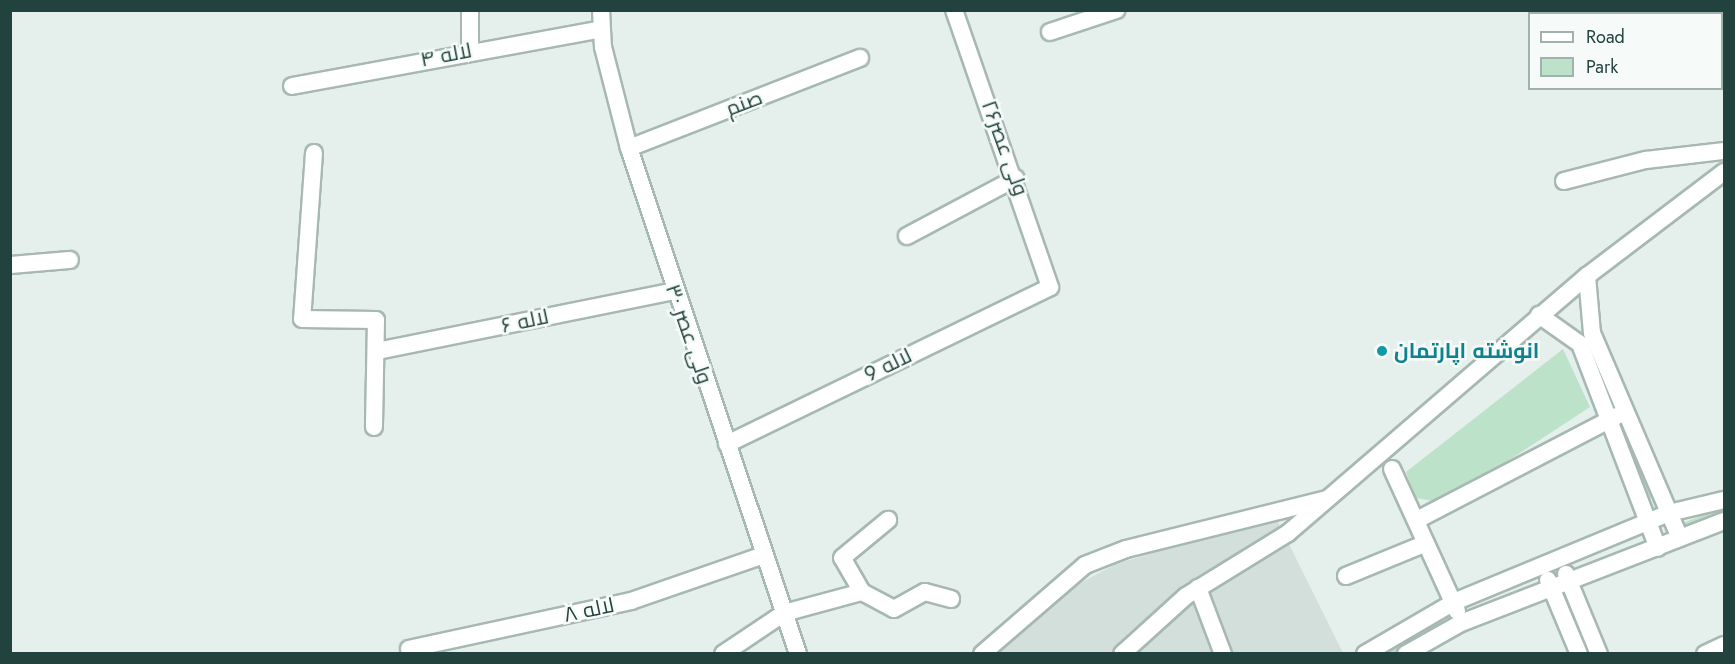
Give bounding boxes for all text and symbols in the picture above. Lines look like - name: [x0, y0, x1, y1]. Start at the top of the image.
- legend: [1528, 12, 1723, 90]
- text: Road: [1586, 24, 1625, 50]
- street label: لاله ۴: [418, 38, 474, 72]
- text: Park: [1586, 54, 1618, 80]
- street label: صنم: [722, 85, 766, 121]
- street label: ولی عصر۲۶: [976, 97, 1034, 199]
- street label: ولی عصر ۳۰: [660, 281, 718, 387]
- street label: لاله ۶: [499, 304, 551, 338]
- place label: انوشته اپارتمان: [1394, 338, 1539, 364]
- street label: لاله 9: [860, 343, 916, 387]
- marker: انوشته اپارتمان: [1375, 344, 1389, 358]
- street label: لاله ۸: [562, 592, 616, 628]

